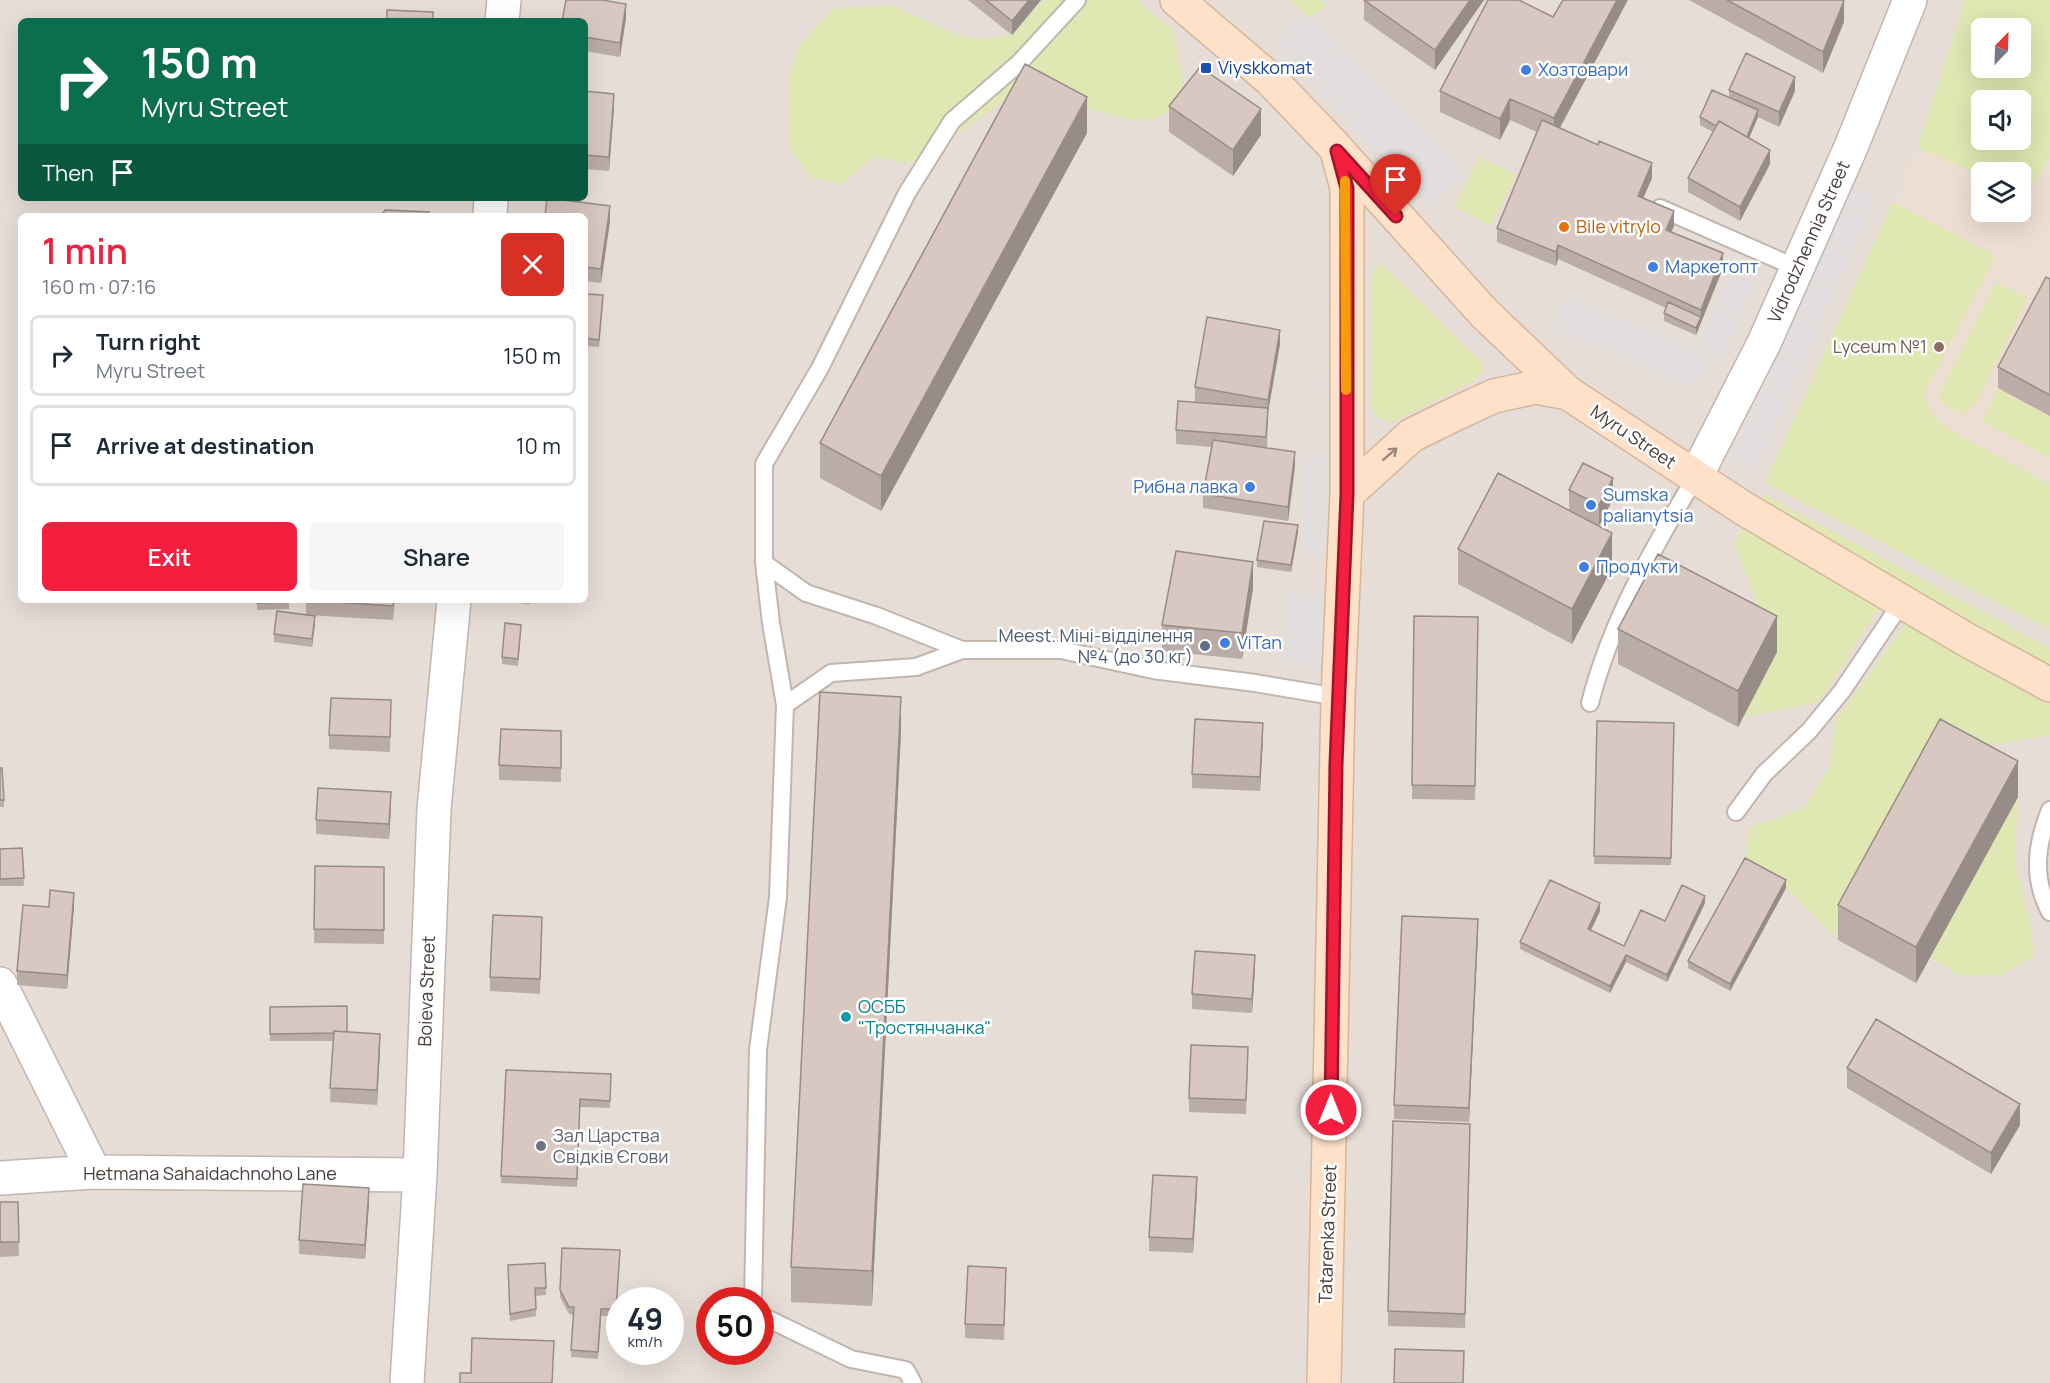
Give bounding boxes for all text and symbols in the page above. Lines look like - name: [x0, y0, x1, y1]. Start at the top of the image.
- north arrow: [1971, 18, 2031, 78]
- map controls: [1971, 18, 2031, 222]
- text: 150 m: [141, 33, 258, 91]
- icon: right: [42, 42, 120, 120]
- place label: Viyskkomat: [1218, 55, 1312, 79]
- place label: Хозтовари: [1538, 57, 1628, 81]
- marker: Viyskkomat: [1199, 61, 1213, 75]
- marker: Хозтовари: [1519, 63, 1533, 77]
- text: Myru Street: [141, 88, 288, 125]
- button: sound: [1971, 90, 2031, 150]
- pin: [1370, 154, 1421, 216]
- icon: arrive: [106, 156, 139, 189]
- street label: Vidrodzhennia Street: [1761, 157, 1855, 327]
- text: Then: [42, 158, 94, 188]
- button: layers: [1971, 162, 2031, 222]
- icon: arrive: [1379, 163, 1412, 196]
- place label: Bile vitrylo: [1576, 214, 1661, 238]
- marker: Bile vitrylo: [1557, 220, 1571, 234]
- text: 1 min: [42, 226, 128, 275]
- button: close: [501, 233, 564, 296]
- place label: Маркетопт: [1665, 254, 1759, 278]
- marker: Маркетопт: [1646, 260, 1660, 274]
- text: 160 m · 07:16: [42, 273, 156, 300]
- text: Turn right: [96, 327, 201, 357]
- place label: Lyceum №1: [1833, 334, 1927, 358]
- icon: right: [45, 339, 78, 372]
- marker: Lyceum №1: [1932, 340, 1946, 354]
- text: 150 m: [503, 341, 561, 371]
- text: Myru Street: [96, 357, 205, 384]
- street label: Myru Street: [1586, 399, 1681, 474]
- icon: arrive: [45, 429, 78, 462]
- text: Arrive at destination: [96, 431, 314, 461]
- text: 10 m: [516, 431, 561, 461]
- one-way arrow: [1382, 447, 1397, 461]
- place label: Рибна лавка: [1133, 474, 1238, 498]
- marker: Рибна лавка: [1243, 480, 1257, 494]
- place label: Sumska palianytsia: [1603, 482, 1693, 527]
- marker: Sumska palianytsia: [1584, 498, 1598, 512]
- button: Exit: [42, 522, 297, 591]
- button: Share: [309, 522, 564, 591]
- place label: Продукти: [1596, 554, 1678, 578]
- marker: Продукти: [1577, 560, 1591, 574]
- place label: Meest. Міні-відділення №4 (до 30 кг): [999, 623, 1193, 668]
- place label: ViTan: [1237, 630, 1282, 654]
- marker: ViTan: [1218, 636, 1232, 650]
- marker: Meest. Міні-відділення №4 (до 30 кг): [1198, 639, 1212, 653]
- street label: Boieva Street: [412, 935, 440, 1047]
- place label: ОСББ "Тростянчанка": [858, 994, 991, 1039]
- marker: ОСББ "Тростянчанка": [839, 1010, 853, 1024]
- position arrow: [1299, 1078, 1363, 1142]
- place label: Зал Царства Свідків Єгови: [553, 1123, 668, 1168]
- marker: Зал Царства Свідків Єгови: [534, 1139, 548, 1153]
- street label: Hetmana Sahaidachnoho Lane: [83, 1161, 337, 1185]
- street label: Tatarenka Street: [1313, 1164, 1341, 1304]
- speed limit sign: 50: [696, 1287, 774, 1365]
- text: 49: [627, 1298, 663, 1339]
- text: km/h: [628, 1331, 662, 1352]

